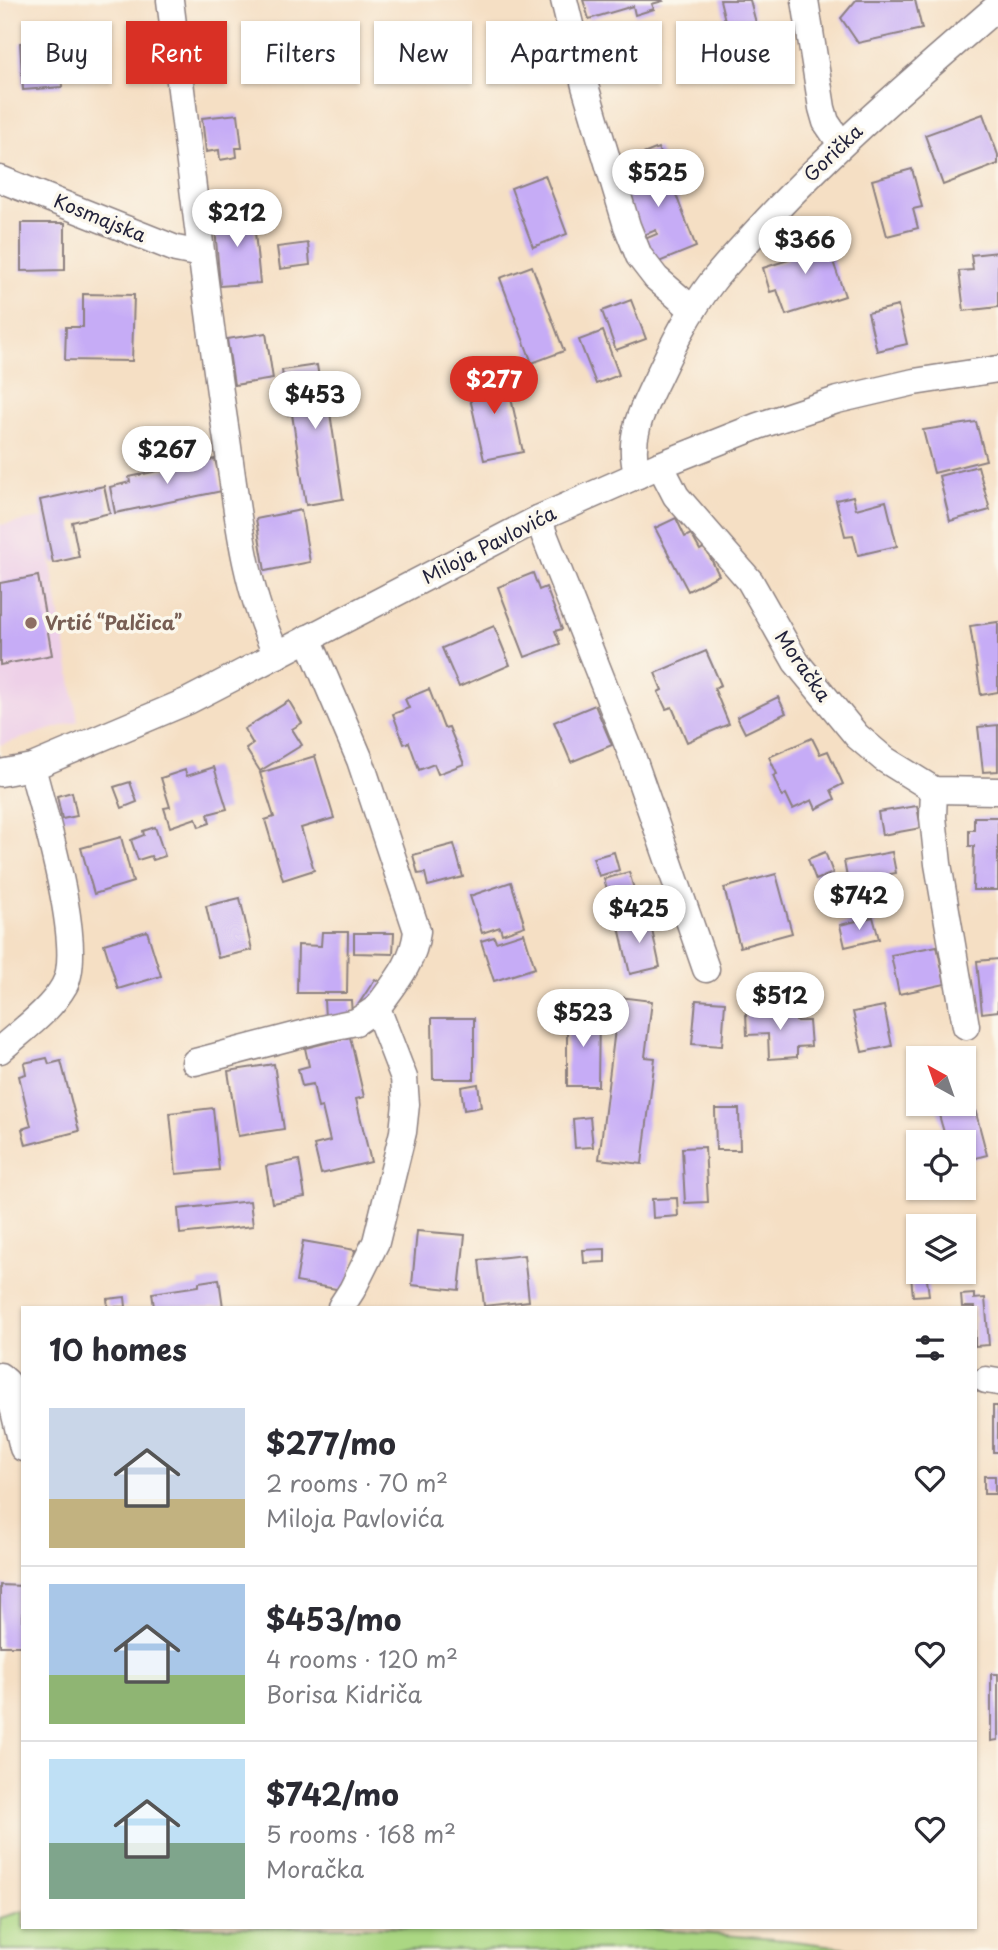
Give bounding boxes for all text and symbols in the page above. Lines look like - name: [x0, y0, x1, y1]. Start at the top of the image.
- chip: Buy: [21, 21, 112, 84]
- chip: Rent: [126, 21, 227, 84]
- chip: Filters: [241, 21, 360, 84]
- chip: New: [374, 21, 472, 84]
- chip: Apartment: [486, 21, 662, 84]
- chip: House: [676, 21, 795, 84]
- street label: Gorička: [797, 117, 868, 188]
- pin: $525: [617, 150, 699, 209]
- text: $525: [628, 154, 688, 189]
- street label: Kosmajska: [50, 186, 151, 248]
- pin: $212: [196, 190, 278, 249]
- text: $212: [208, 194, 266, 229]
- pin: $366: [764, 216, 846, 276]
- text: $366: [775, 221, 836, 256]
- pin: $277: [453, 356, 535, 416]
- text: $277: [466, 361, 522, 396]
- pin: $453: [274, 372, 356, 431]
- text: $453: [285, 376, 345, 411]
- pin: $267: [126, 426, 208, 486]
- text: $267: [138, 431, 196, 466]
- street label: Miloja Pavlovića: [417, 498, 560, 590]
- place label: Vrtić “Palčica”: [45, 608, 182, 636]
- marker: Vrtić “Palčica”: [23, 615, 39, 631]
- street label: Moračka: [769, 624, 839, 707]
- pin: $742: [818, 872, 900, 932]
- text: $742: [830, 877, 888, 912]
- pin: $425: [598, 886, 680, 945]
- text: $425: [609, 890, 669, 925]
- pin: $512: [739, 972, 821, 1032]
- text: $512: [752, 977, 808, 1012]
- pin: $523: [542, 990, 624, 1049]
- text: $523: [553, 994, 613, 1029]
- north arrow: [906, 1046, 976, 1116]
- map controls: [906, 1046, 976, 1284]
- button: locate: [906, 1130, 976, 1200]
- button: layers: [906, 1214, 976, 1284]
- text: 10 homes: [49, 1326, 187, 1371]
- icon: filters: [911, 1329, 949, 1367]
- text: $277/mo: [266, 1420, 396, 1465]
- icon: home: [105, 1436, 189, 1520]
- icon: heart: [911, 1459, 949, 1497]
- text: 2 rooms · 70 m²: [266, 1465, 448, 1500]
- text: Miloja Pavlovića: [266, 1500, 444, 1535]
- text: $453/mo: [266, 1596, 401, 1641]
- icon: home: [105, 1612, 189, 1696]
- icon: heart: [911, 1635, 949, 1673]
- text: 4 rooms · 120 m²: [266, 1641, 458, 1676]
- text: Borisa Kidriča: [266, 1676, 422, 1711]
- text: $742/mo: [266, 1771, 399, 1816]
- icon: home: [105, 1787, 189, 1871]
- icon: heart: [911, 1810, 949, 1848]
- text: 5 rooms · 168 m²: [266, 1816, 456, 1851]
- text: Moračka: [266, 1851, 364, 1886]

